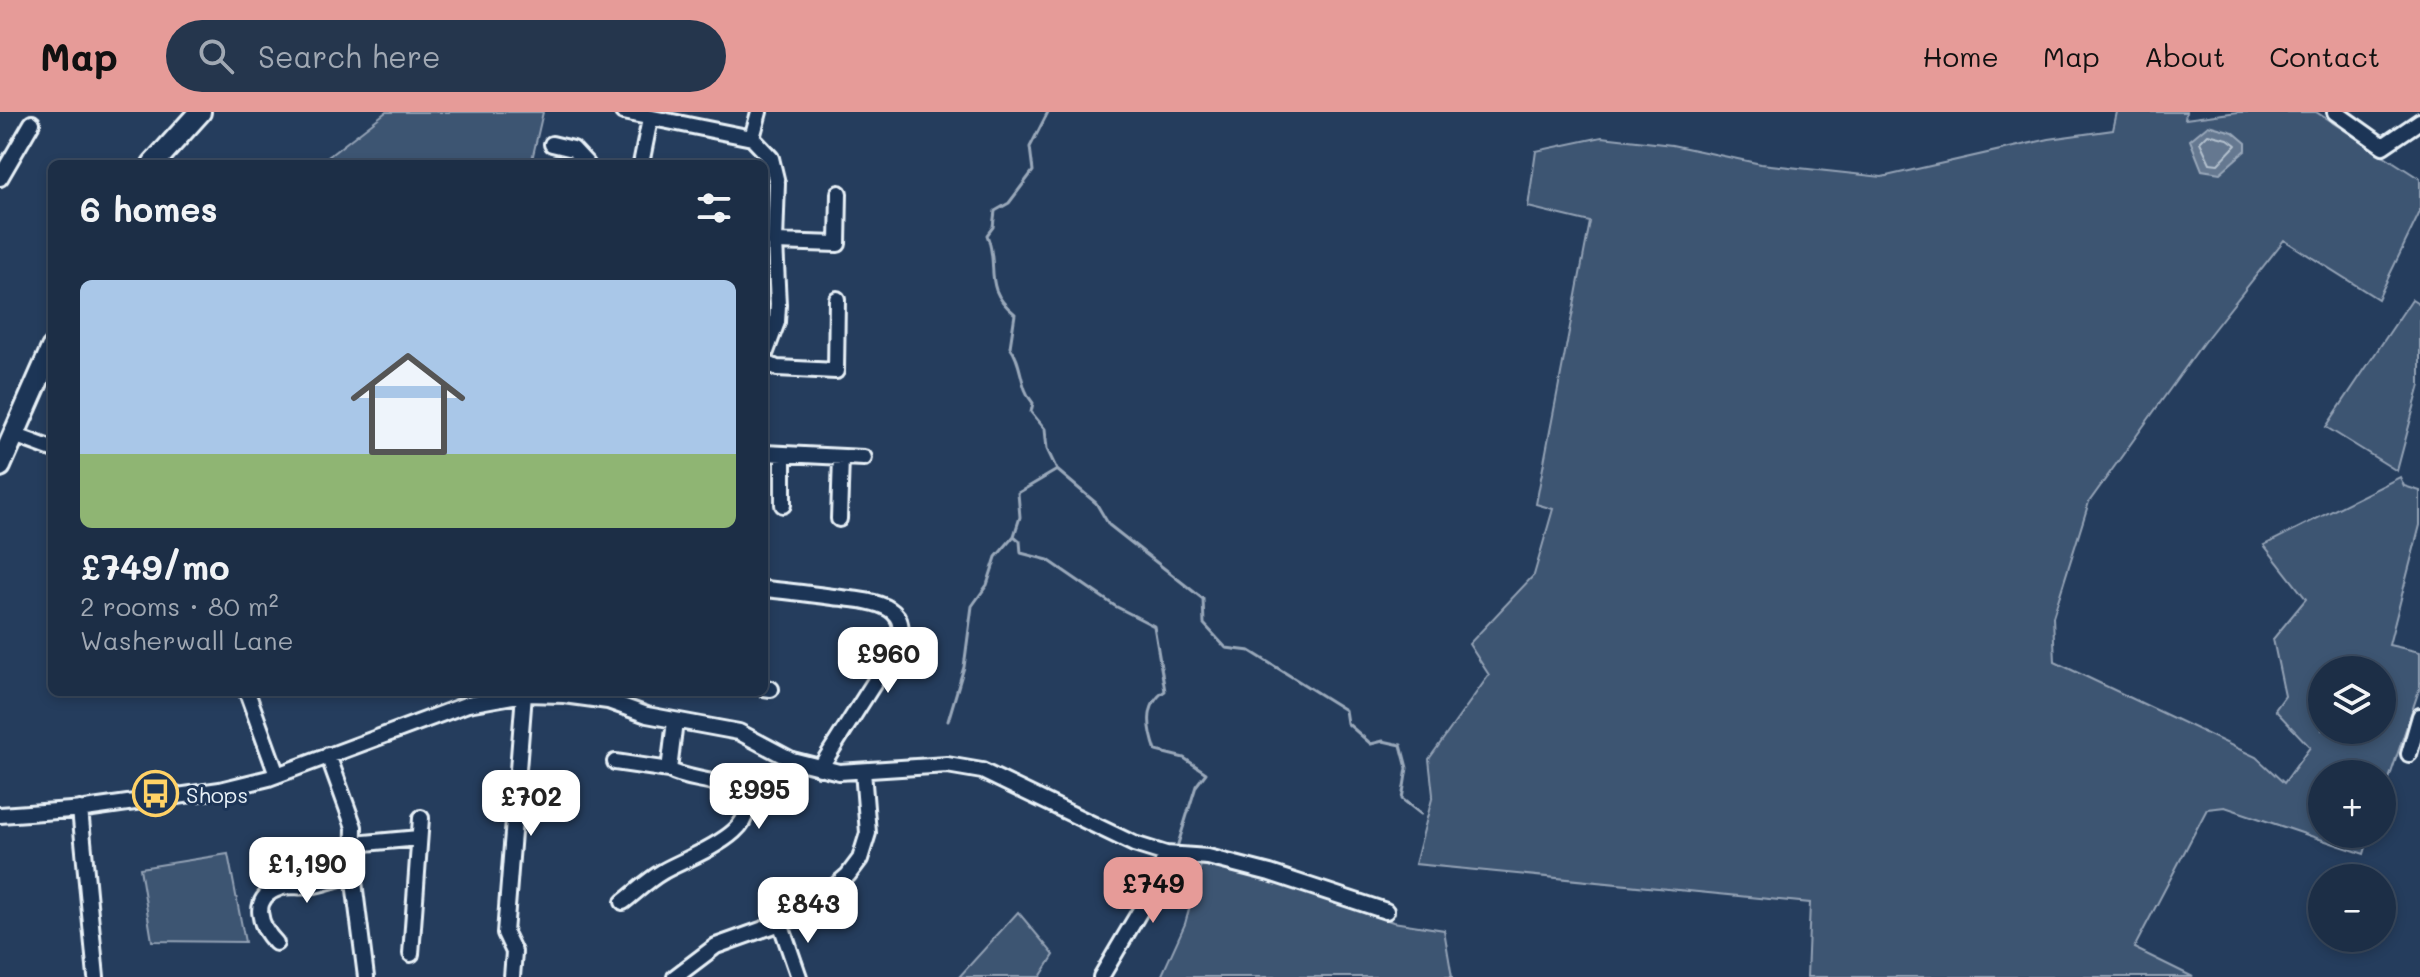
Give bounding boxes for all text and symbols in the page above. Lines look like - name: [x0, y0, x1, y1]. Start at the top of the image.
- search box: [166, 20, 726, 92]
- text: Map: [40, 31, 118, 81]
- icon: search: [194, 34, 238, 78]
- text: Search here: [258, 36, 441, 76]
- text: Home: [1923, 38, 1999, 74]
- text: Map: [2043, 38, 2100, 74]
- text: About: [2144, 38, 2225, 74]
- text: Contact: [2269, 38, 2380, 74]
- text: 6 homes: [80, 186, 218, 231]
- icon: filters: [692, 186, 736, 230]
- icon: home: [336, 332, 480, 476]
- text: £749/mo: [80, 544, 230, 589]
- text: 2 rooms · 80 m²: [80, 589, 279, 623]
- text: Washerwall Lane: [80, 623, 294, 657]
- pin: £960: [841, 627, 935, 695]
- text: £960: [856, 636, 920, 670]
- map controls: [2308, 656, 2396, 952]
- button: layers: [2308, 656, 2396, 744]
- button: +: [2308, 760, 2396, 848]
- pin: £995: [712, 763, 806, 831]
- bus stop icon: Shops: [131, 770, 179, 818]
- pin: £702: [484, 770, 578, 838]
- text: £995: [728, 772, 790, 806]
- text: £702: [500, 779, 562, 813]
- place label: Shops: [186, 780, 248, 809]
- pin: £1,190: [242, 837, 372, 905]
- text: £1,190: [267, 846, 347, 880]
- pin: £749: [1106, 857, 1200, 925]
- button: −: [2308, 864, 2396, 952]
- text: £749: [1122, 866, 1184, 900]
- pin: £843: [761, 877, 855, 945]
- text: £843: [776, 886, 840, 920]

